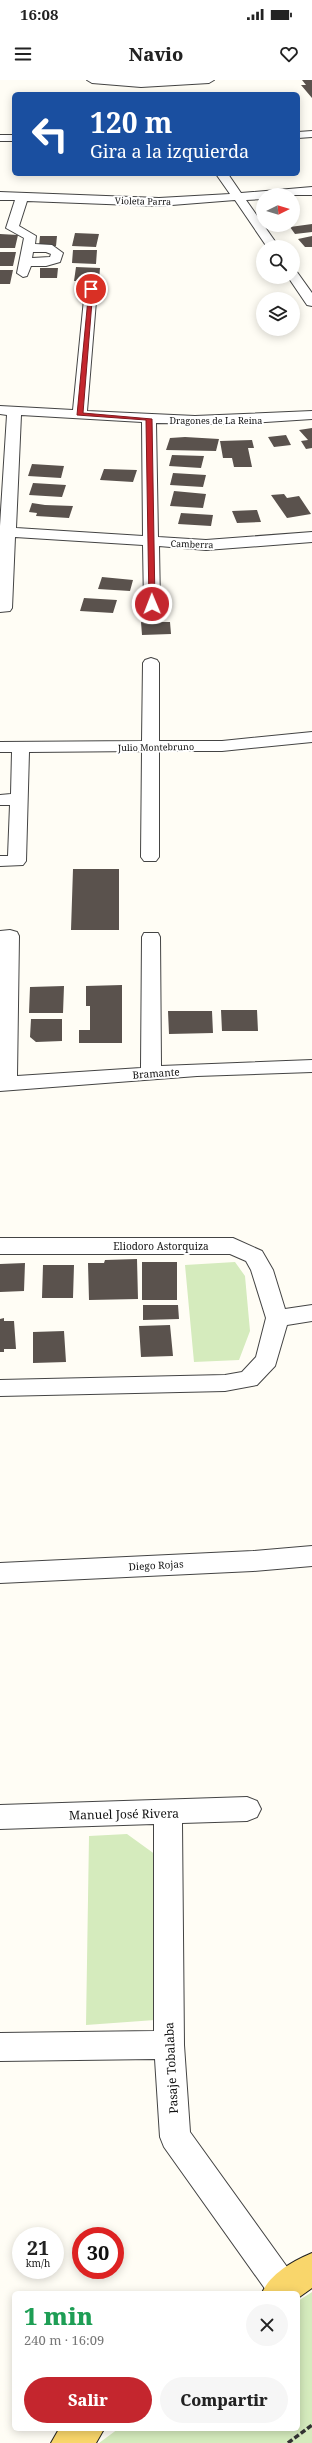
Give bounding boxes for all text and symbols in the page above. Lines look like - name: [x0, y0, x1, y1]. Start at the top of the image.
- text: 16:08: [20, 4, 58, 24]
- text: Navio: [129, 42, 183, 66]
- icon: menu: [12, 43, 34, 65]
- icon: heart: [278, 43, 300, 65]
- text: 120 m: [90, 103, 172, 141]
- icon: left: [24, 108, 76, 160]
- text: Gira a la izquierda: [90, 139, 249, 163]
- north arrow: [256, 188, 300, 232]
- map controls: [256, 188, 300, 336]
- street label: Violeta Parra: [115, 194, 171, 208]
- button: search: [256, 240, 300, 284]
- pin: [74, 272, 108, 306]
- icon: arrive: [80, 278, 102, 300]
- button: layers: [256, 292, 300, 336]
- street label: Dragones de La Reina: [170, 414, 262, 427]
- street label: Camberra: [170, 537, 214, 551]
- position arrow: [131, 583, 173, 625]
- street label: Julio Montebruno: [117, 740, 194, 754]
- street label: Bramante: [132, 1064, 180, 1082]
- street label: Eliodoro Astorquiza: [113, 1239, 209, 1253]
- street label: Diego Rojas: [128, 1557, 184, 1573]
- street label: Manuel José Rivera: [69, 1805, 179, 1823]
- street label: Pasaje Tobalaba: [160, 2022, 182, 2114]
- speed limit sign: 30: [72, 2227, 124, 2279]
- text: 21: [27, 2234, 49, 2261]
- text: km/h: [26, 2256, 50, 2270]
- text: 1 min: [24, 2299, 93, 2332]
- button: close: [246, 2304, 288, 2346]
- text: 240 m · 16:09: [24, 2331, 104, 2349]
- button: Salir: [24, 2377, 152, 2423]
- button: Compartir: [160, 2377, 288, 2423]

